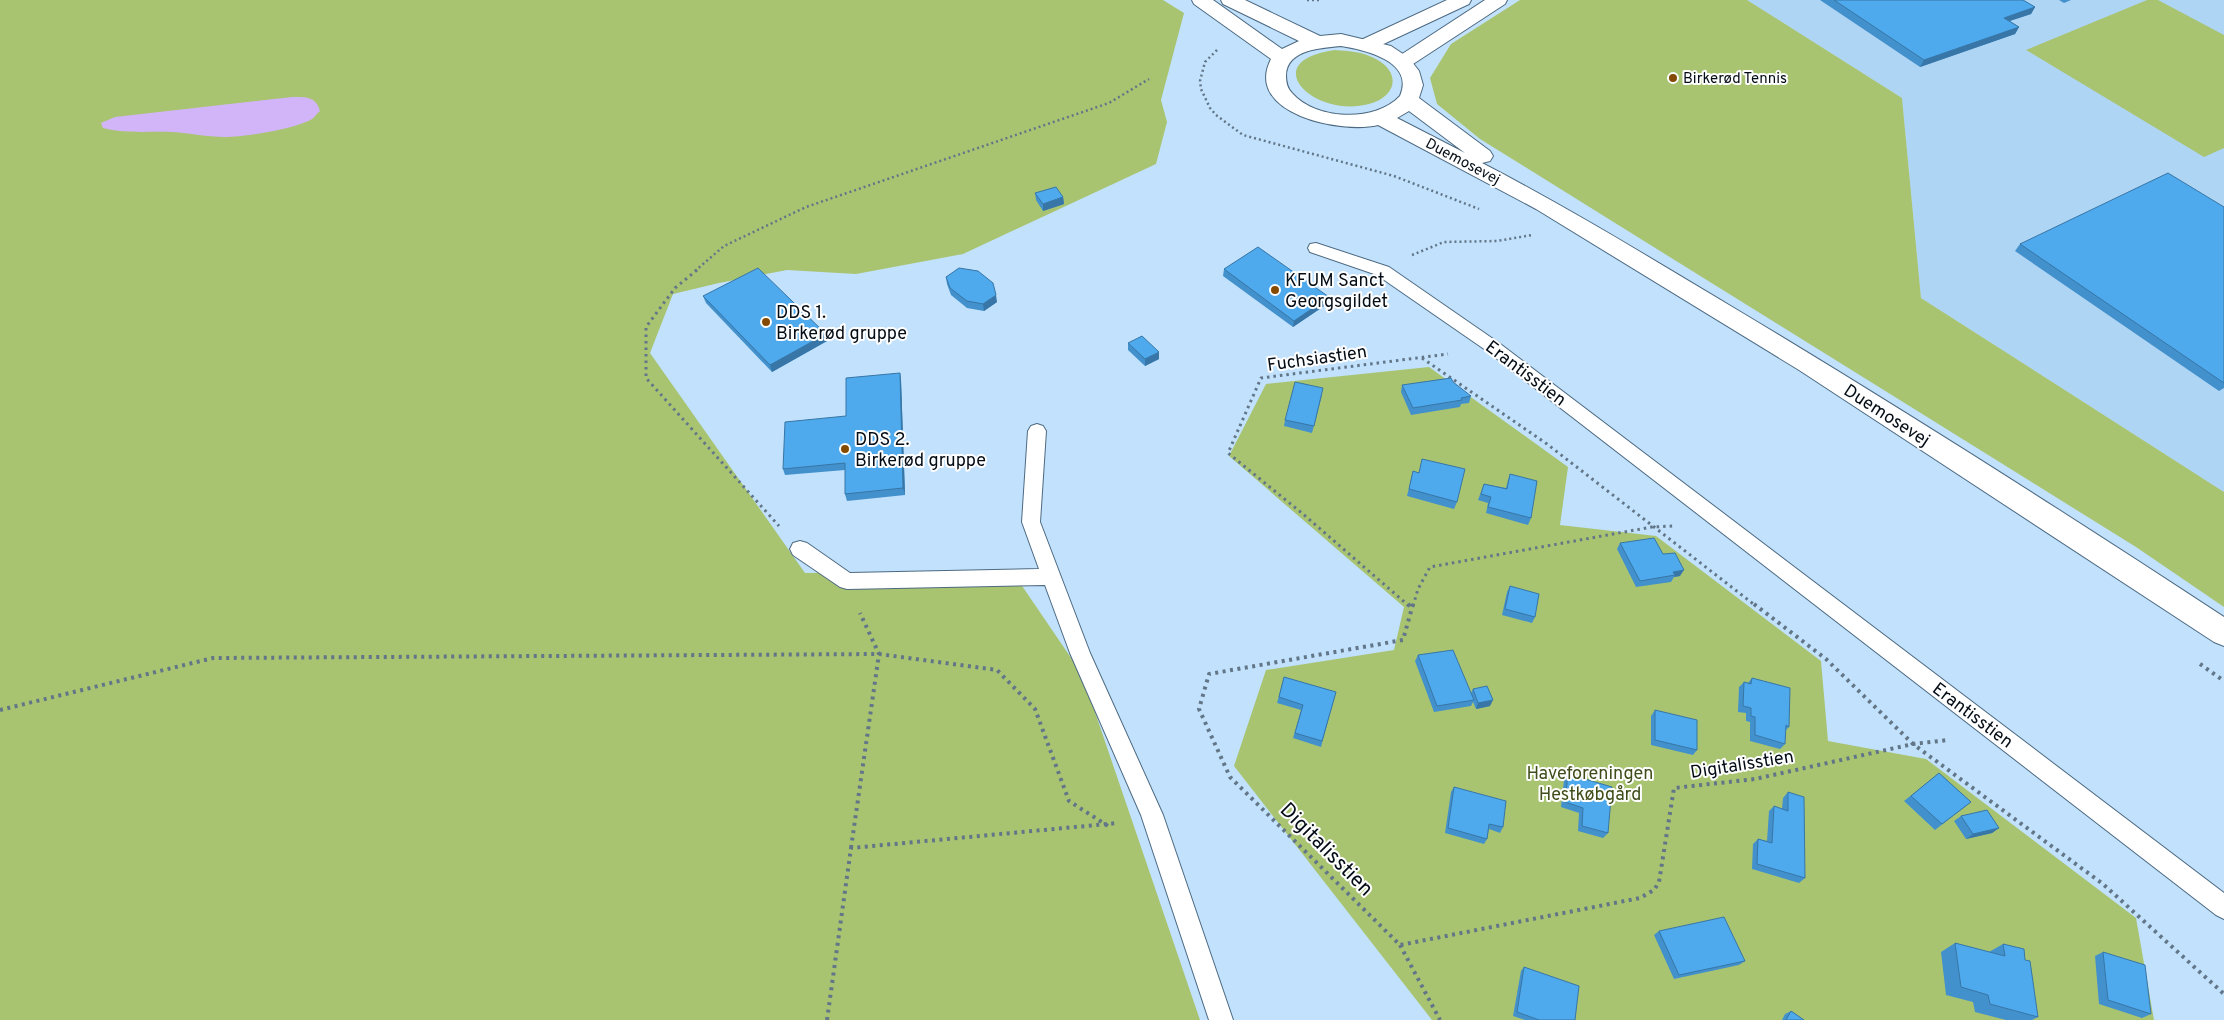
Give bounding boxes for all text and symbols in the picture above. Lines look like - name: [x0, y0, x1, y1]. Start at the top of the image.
- place label: Birkerød Tennis: [1683, 70, 1787, 89]
- marker: Birkerød Tennis: [1667, 72, 1679, 84]
- street label: Duemosevej: [1422, 135, 1503, 190]
- place label: KFUM Sanct Georgsgildet: [1285, 270, 1388, 314]
- marker: KFUM Sanct Georgsgildet: [1269, 284, 1281, 296]
- place label: DDS 1. Birkerød gruppe: [776, 302, 907, 346]
- marker: DDS 1. Birkerød gruppe: [760, 316, 772, 328]
- street label: Erantisstien: [1480, 336, 1570, 412]
- street label: Fuchsiastien: [1266, 341, 1369, 378]
- street label: Duemosevej: [1839, 380, 1934, 453]
- place label: DDS 2. Birkerød gruppe: [855, 429, 986, 473]
- marker: DDS 2. Birkerød gruppe: [839, 443, 851, 455]
- street label: Erantisstien: [1927, 678, 2017, 754]
- street label: Digitalisstien: [1689, 746, 1796, 785]
- park label: Haveforeningen Hestkøbgård: [1526, 763, 1654, 807]
- street label: Digitalisstien: [1273, 797, 1379, 903]

